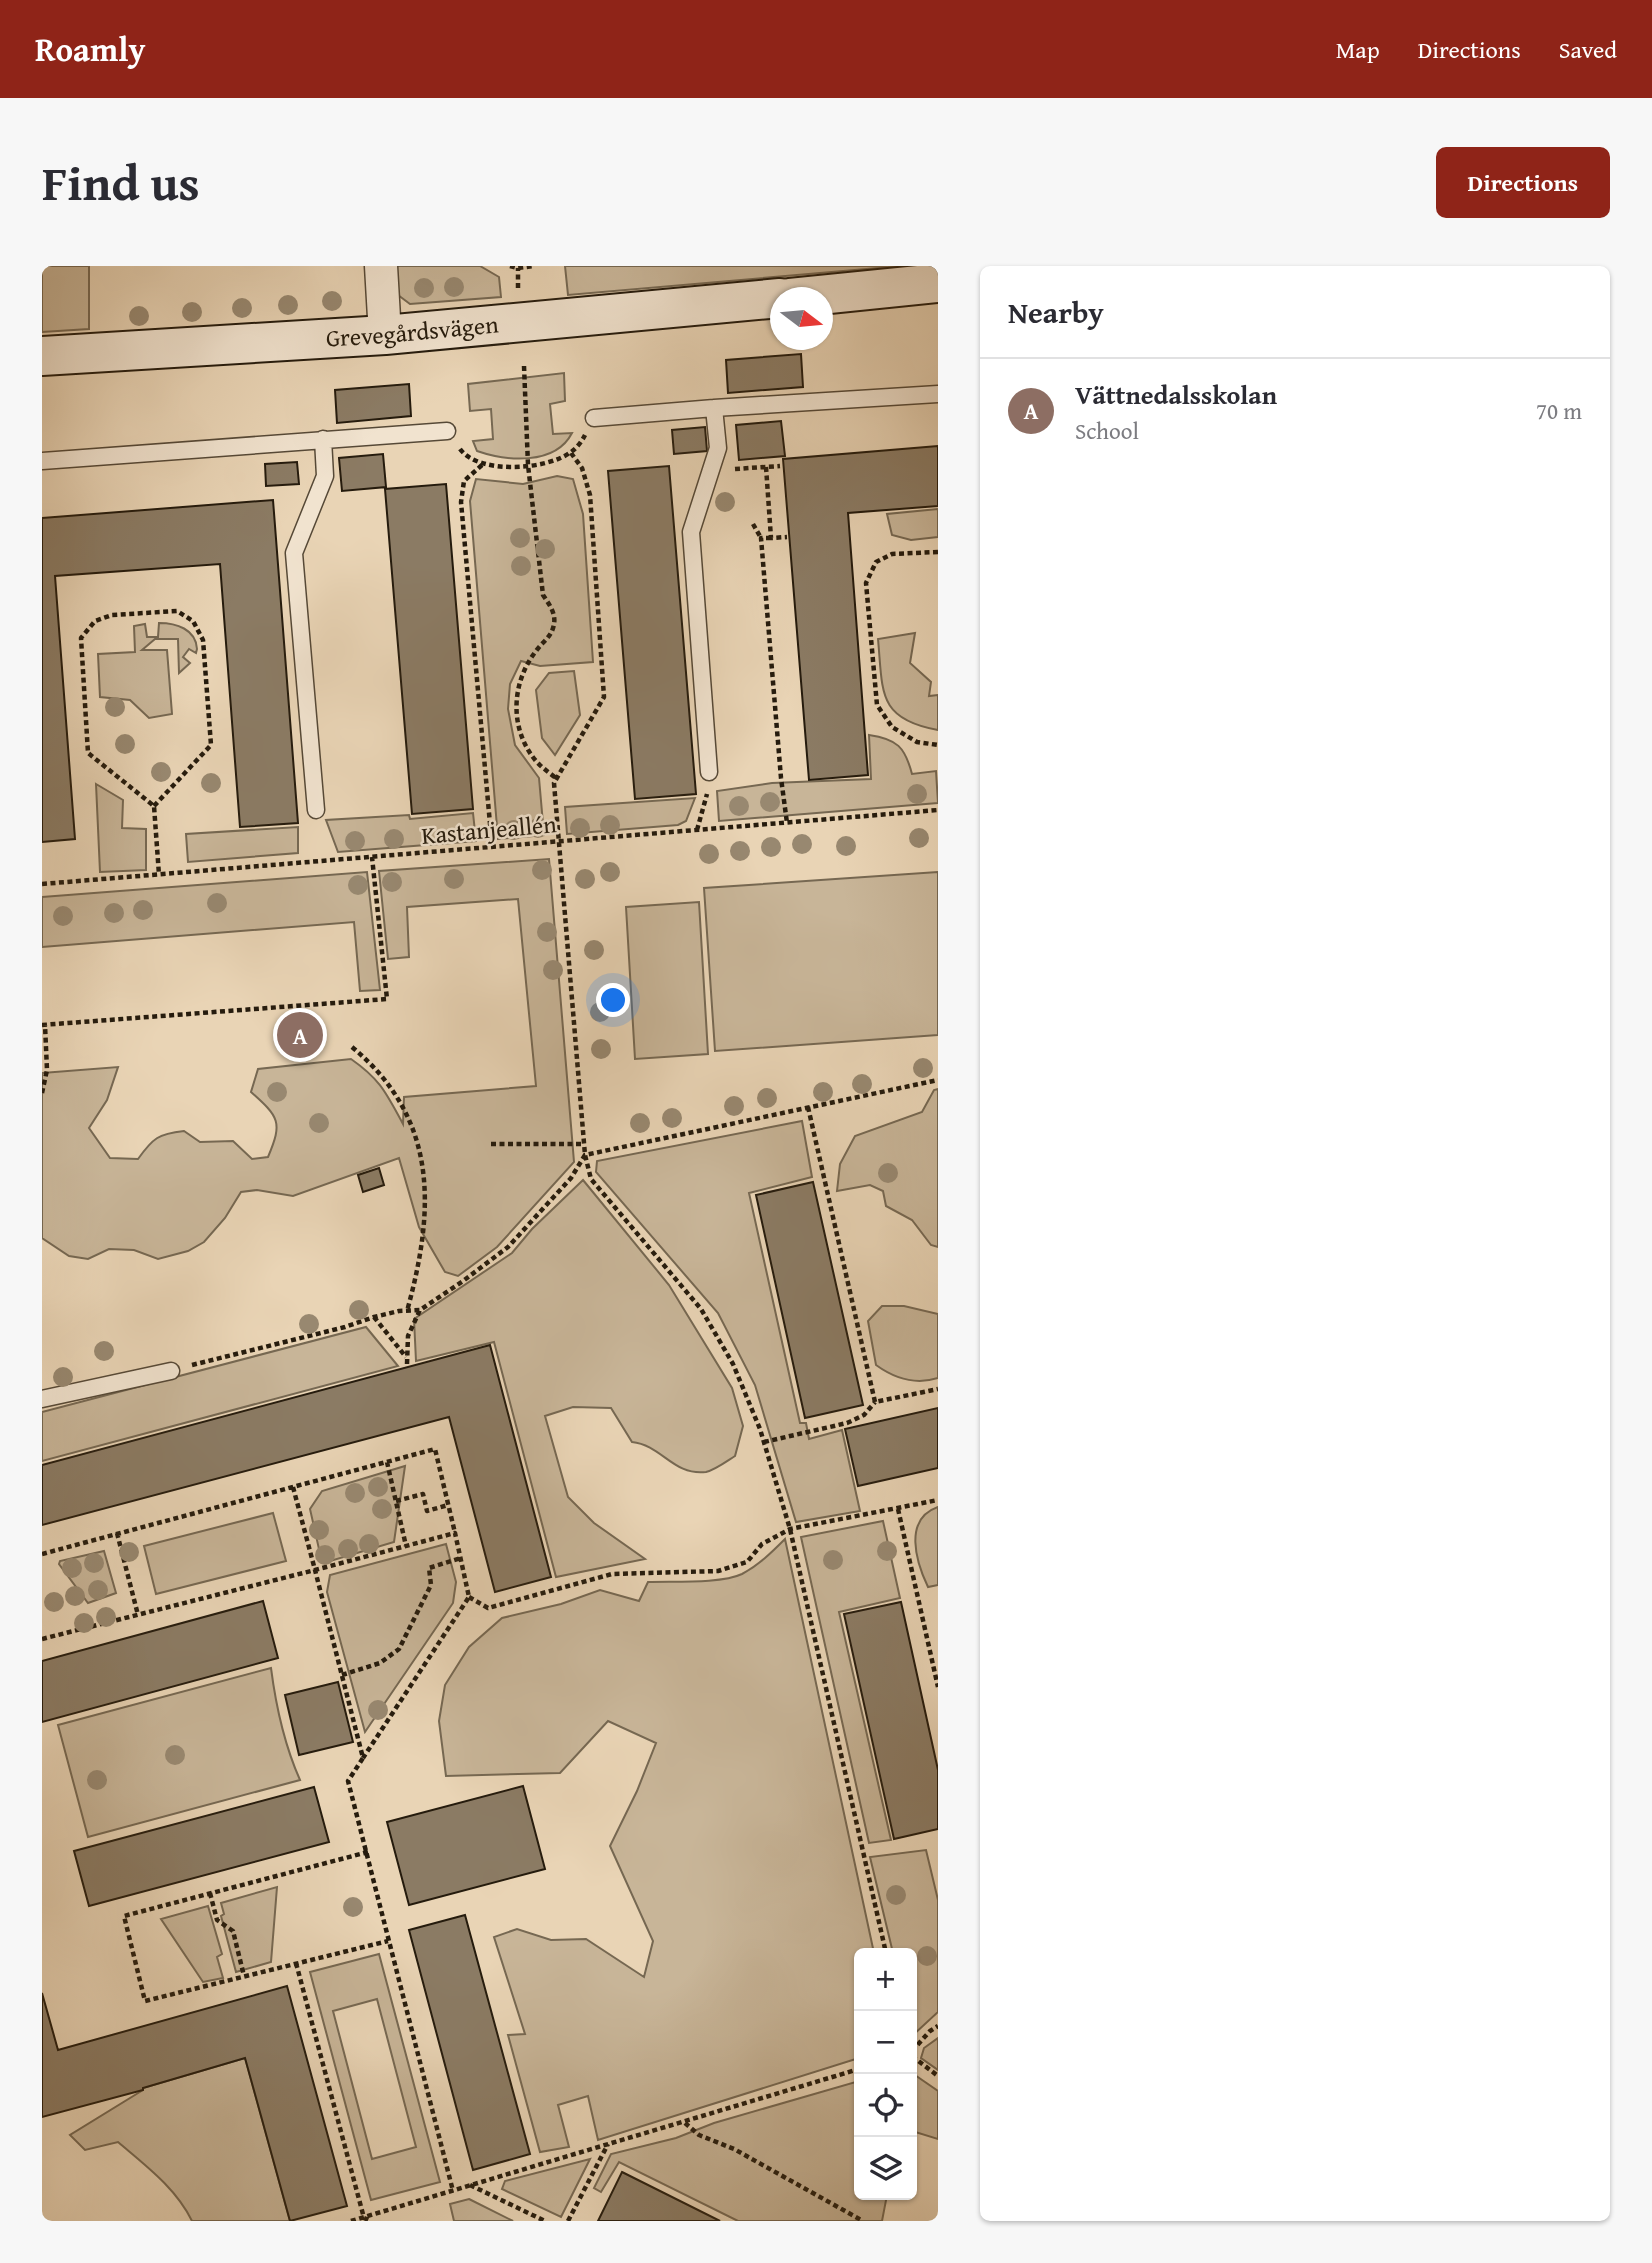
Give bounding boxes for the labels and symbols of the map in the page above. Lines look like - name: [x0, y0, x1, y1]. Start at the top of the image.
- north arrow: [770, 287, 833, 350]
- street label: Grevegårdsvägen: [325, 306, 500, 356]
- street label: Kastanjeallén: [420, 806, 559, 853]
- your location: [596, 983, 630, 1017]
- pin: A: [277, 1009, 323, 1061]

